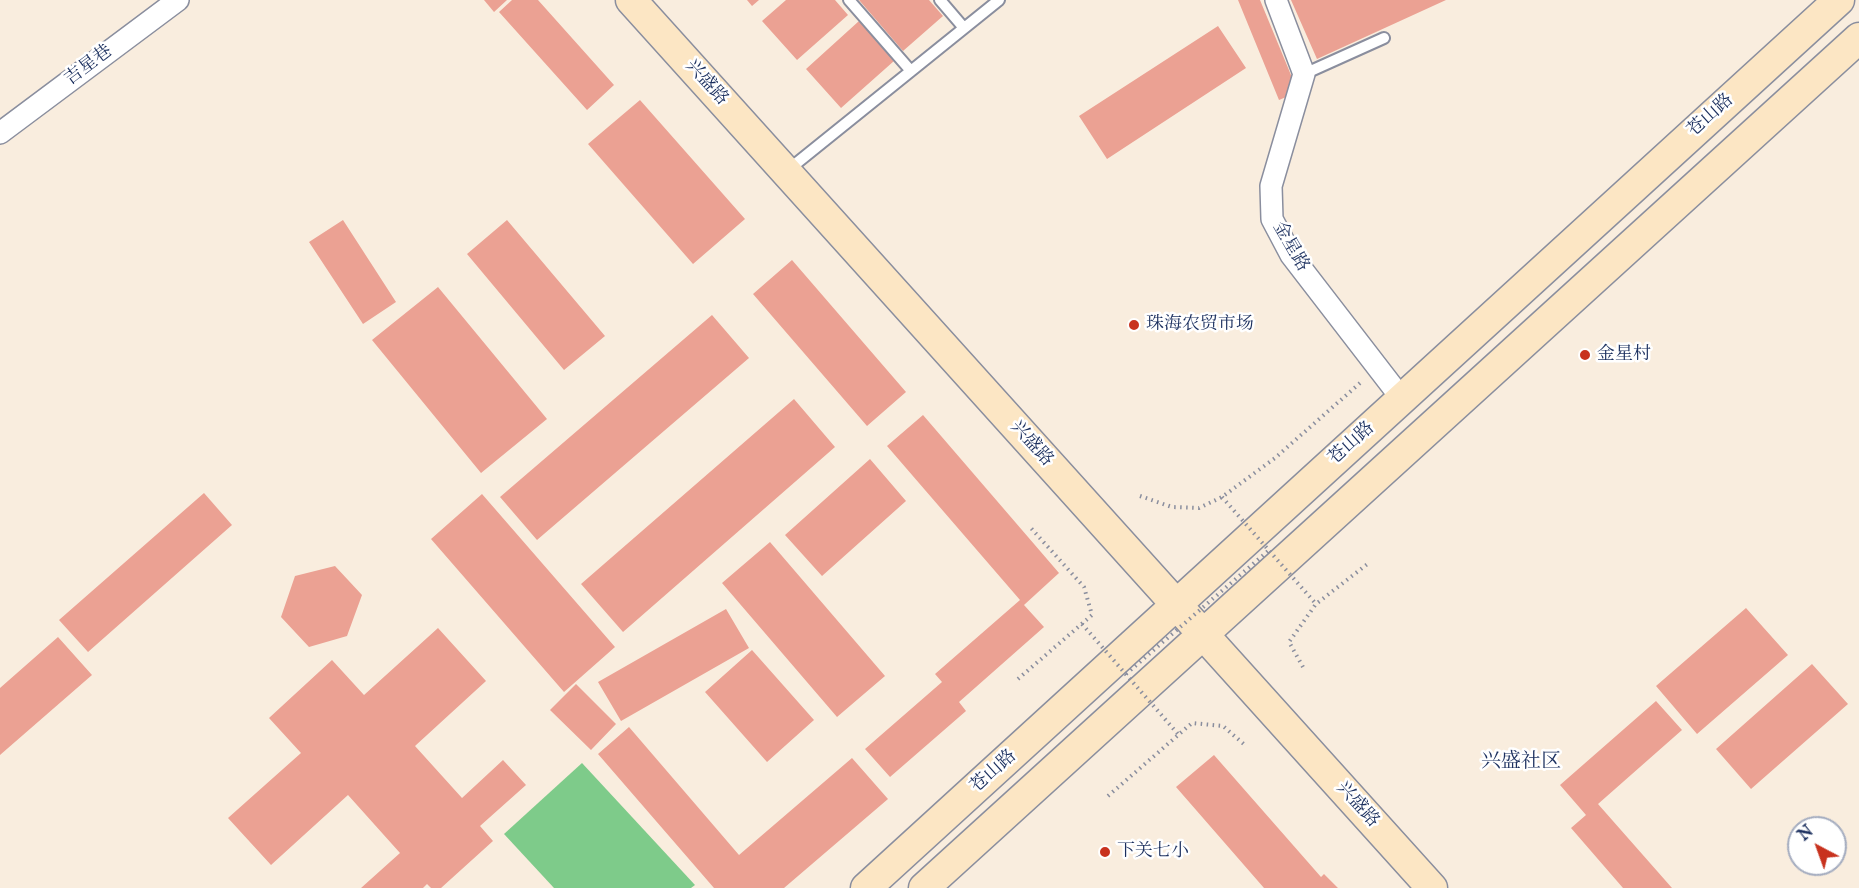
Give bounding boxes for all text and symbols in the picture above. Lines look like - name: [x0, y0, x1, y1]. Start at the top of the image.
- street label: 吉星巷: [61, 41, 117, 91]
- street label: 兴盛路: [680, 56, 732, 110]
- street label: 苍山路: [1684, 90, 1738, 142]
- street label: 金星路: [1267, 218, 1313, 276]
- place label: 珠海农贸市场: [1146, 314, 1254, 336]
- marker: 珠海农贸市场: [1127, 318, 1141, 332]
- place label: 金星村: [1597, 344, 1651, 366]
- marker: 金星村: [1578, 348, 1592, 362]
- street label: 兴盛路: [1005, 417, 1057, 471]
- street label: 苍山路: [1325, 418, 1379, 470]
- street label: 苍山路: [967, 746, 1021, 798]
- district label: 兴盛社区: [1481, 751, 1561, 775]
- street label: 兴盛路: [1331, 778, 1383, 832]
- north arrow: [1787, 816, 1847, 876]
- text: N: [1795, 822, 1818, 846]
- place label: 下关七小: [1117, 841, 1189, 863]
- marker: 下关七小: [1098, 845, 1112, 859]

